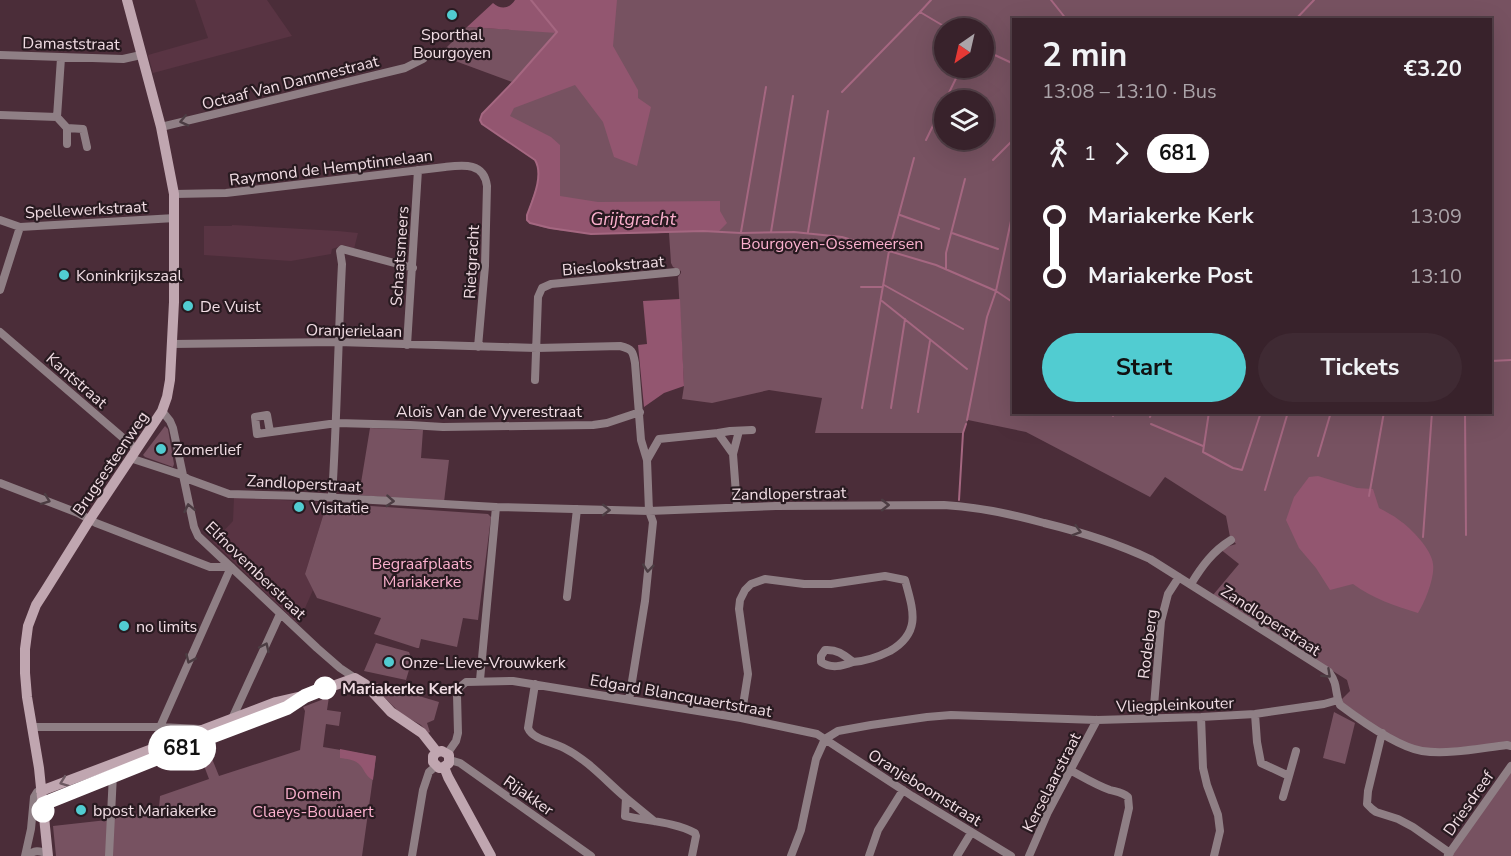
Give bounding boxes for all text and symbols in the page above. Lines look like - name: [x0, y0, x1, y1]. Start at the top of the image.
- marker: Sporthal Bourgoyen: [445, 8, 459, 22]
- north arrow: [934, 18, 994, 78]
- map controls: [934, 18, 994, 150]
- place label: Sporthal Bourgoyen: [413, 24, 491, 64]
- street label: Damaststraat: [22, 32, 120, 56]
- text: 2 min: [1042, 33, 1127, 78]
- street label: Octaaf Van Dammestraat: [200, 50, 381, 116]
- text: €3.20: [1404, 54, 1462, 84]
- text: 13:08 – 13:10 · Bus: [1042, 78, 1217, 105]
- button: layers: [934, 90, 994, 150]
- one-way arrow: [179, 114, 189, 127]
- icon: walk: [1042, 137, 1075, 170]
- icon: forward: [1105, 137, 1138, 170]
- text: 681: [1159, 139, 1197, 167]
- text: 1: [1084, 140, 1096, 167]
- street label: Raymond de Hemptinnelaan: [228, 145, 434, 191]
- street label: Spellewerkstraat: [24, 196, 148, 224]
- text: Mariakerke Kerk: [1088, 201, 1254, 231]
- text: 13:09: [1409, 203, 1462, 230]
- street label: Schaatsmeers: [386, 205, 414, 307]
- water label: Grijtgracht: [590, 207, 676, 231]
- street label: Rietgracht: [459, 224, 485, 300]
- park label: Bourgoyen-Ossemeersen: [741, 233, 923, 255]
- street label: Bieslookstraat: [561, 251, 665, 281]
- text: Mariakerke Post: [1088, 261, 1253, 291]
- text: 13:10: [1409, 263, 1462, 290]
- place label: Koninkrijkszaal: [76, 265, 183, 287]
- marker: Koninkrijkszaal: [57, 268, 71, 282]
- place label: De Vuist: [200, 296, 261, 318]
- marker: De Vuist: [181, 299, 195, 313]
- street label: Oranjerielaan: [306, 319, 402, 343]
- button: Start: [1042, 333, 1246, 402]
- button: Tickets: [1258, 333, 1462, 402]
- street label: Kantstraat: [41, 348, 112, 414]
- street label: Aloïs Van de Vyverestraat: [396, 401, 582, 423]
- street label: Brugsesteenweg: [68, 407, 154, 520]
- place label: Zomerlief: [173, 439, 242, 461]
- marker: Zomerlief: [154, 442, 168, 456]
- street label: Zandloperstraat: [246, 470, 362, 498]
- street label: Zandloperstraat: [732, 482, 847, 506]
- one-way arrow: [39, 493, 50, 505]
- one-way arrow: [386, 494, 395, 507]
- place label: Visitatie: [310, 497, 369, 519]
- one-way arrow: [880, 499, 889, 511]
- marker: Visitatie: [292, 500, 306, 514]
- one-way arrow: [184, 503, 197, 513]
- one-way arrow: [602, 504, 611, 516]
- street label: Elfnovemberstraat: [200, 517, 311, 625]
- one-way arrow: [1072, 524, 1082, 537]
- park label: Begraafplaats Mariakerke: [372, 553, 472, 593]
- one-way arrow: [642, 564, 655, 573]
- street label: Zandloperstraat: [1216, 580, 1325, 661]
- street label: Rodeberg: [1133, 608, 1163, 680]
- place label: no limits: [136, 616, 197, 638]
- marker: no limits: [117, 619, 131, 633]
- one-way arrow: [257, 643, 269, 654]
- place label: Onze-Lieve-Vrouwkerk: [401, 652, 567, 674]
- one-way arrow: [185, 653, 197, 664]
- marker: Onze-Lieve-Vrouwkerk: [382, 655, 396, 669]
- one-way arrow: [1320, 667, 1331, 678]
- street label: Edgard Blancquaertstraat: [588, 669, 774, 723]
- marker: Mariakerke Kerk: [314, 677, 336, 699]
- place label: Mariakerke Kerk: [342, 678, 463, 700]
- street label: Vliegpleinkouter: [1115, 692, 1235, 718]
- line badge: 681: [148, 728, 216, 768]
- street label: Kerselaarstraat: [1017, 729, 1087, 836]
- text: 681: [163, 734, 201, 762]
- street label: Oranjeboomstraat: [864, 744, 986, 832]
- street label: Driesdreef: [1438, 766, 1500, 841]
- street label: Rijakker: [499, 771, 558, 821]
- one-way arrow: [59, 775, 70, 787]
- park label: Domein Claeys-Bouüaert: [252, 783, 374, 823]
- unlabelled marker: [32, 800, 54, 822]
- place label: bpost Mariakerke: [93, 800, 216, 822]
- marker: bpost Mariakerke: [74, 803, 88, 817]

